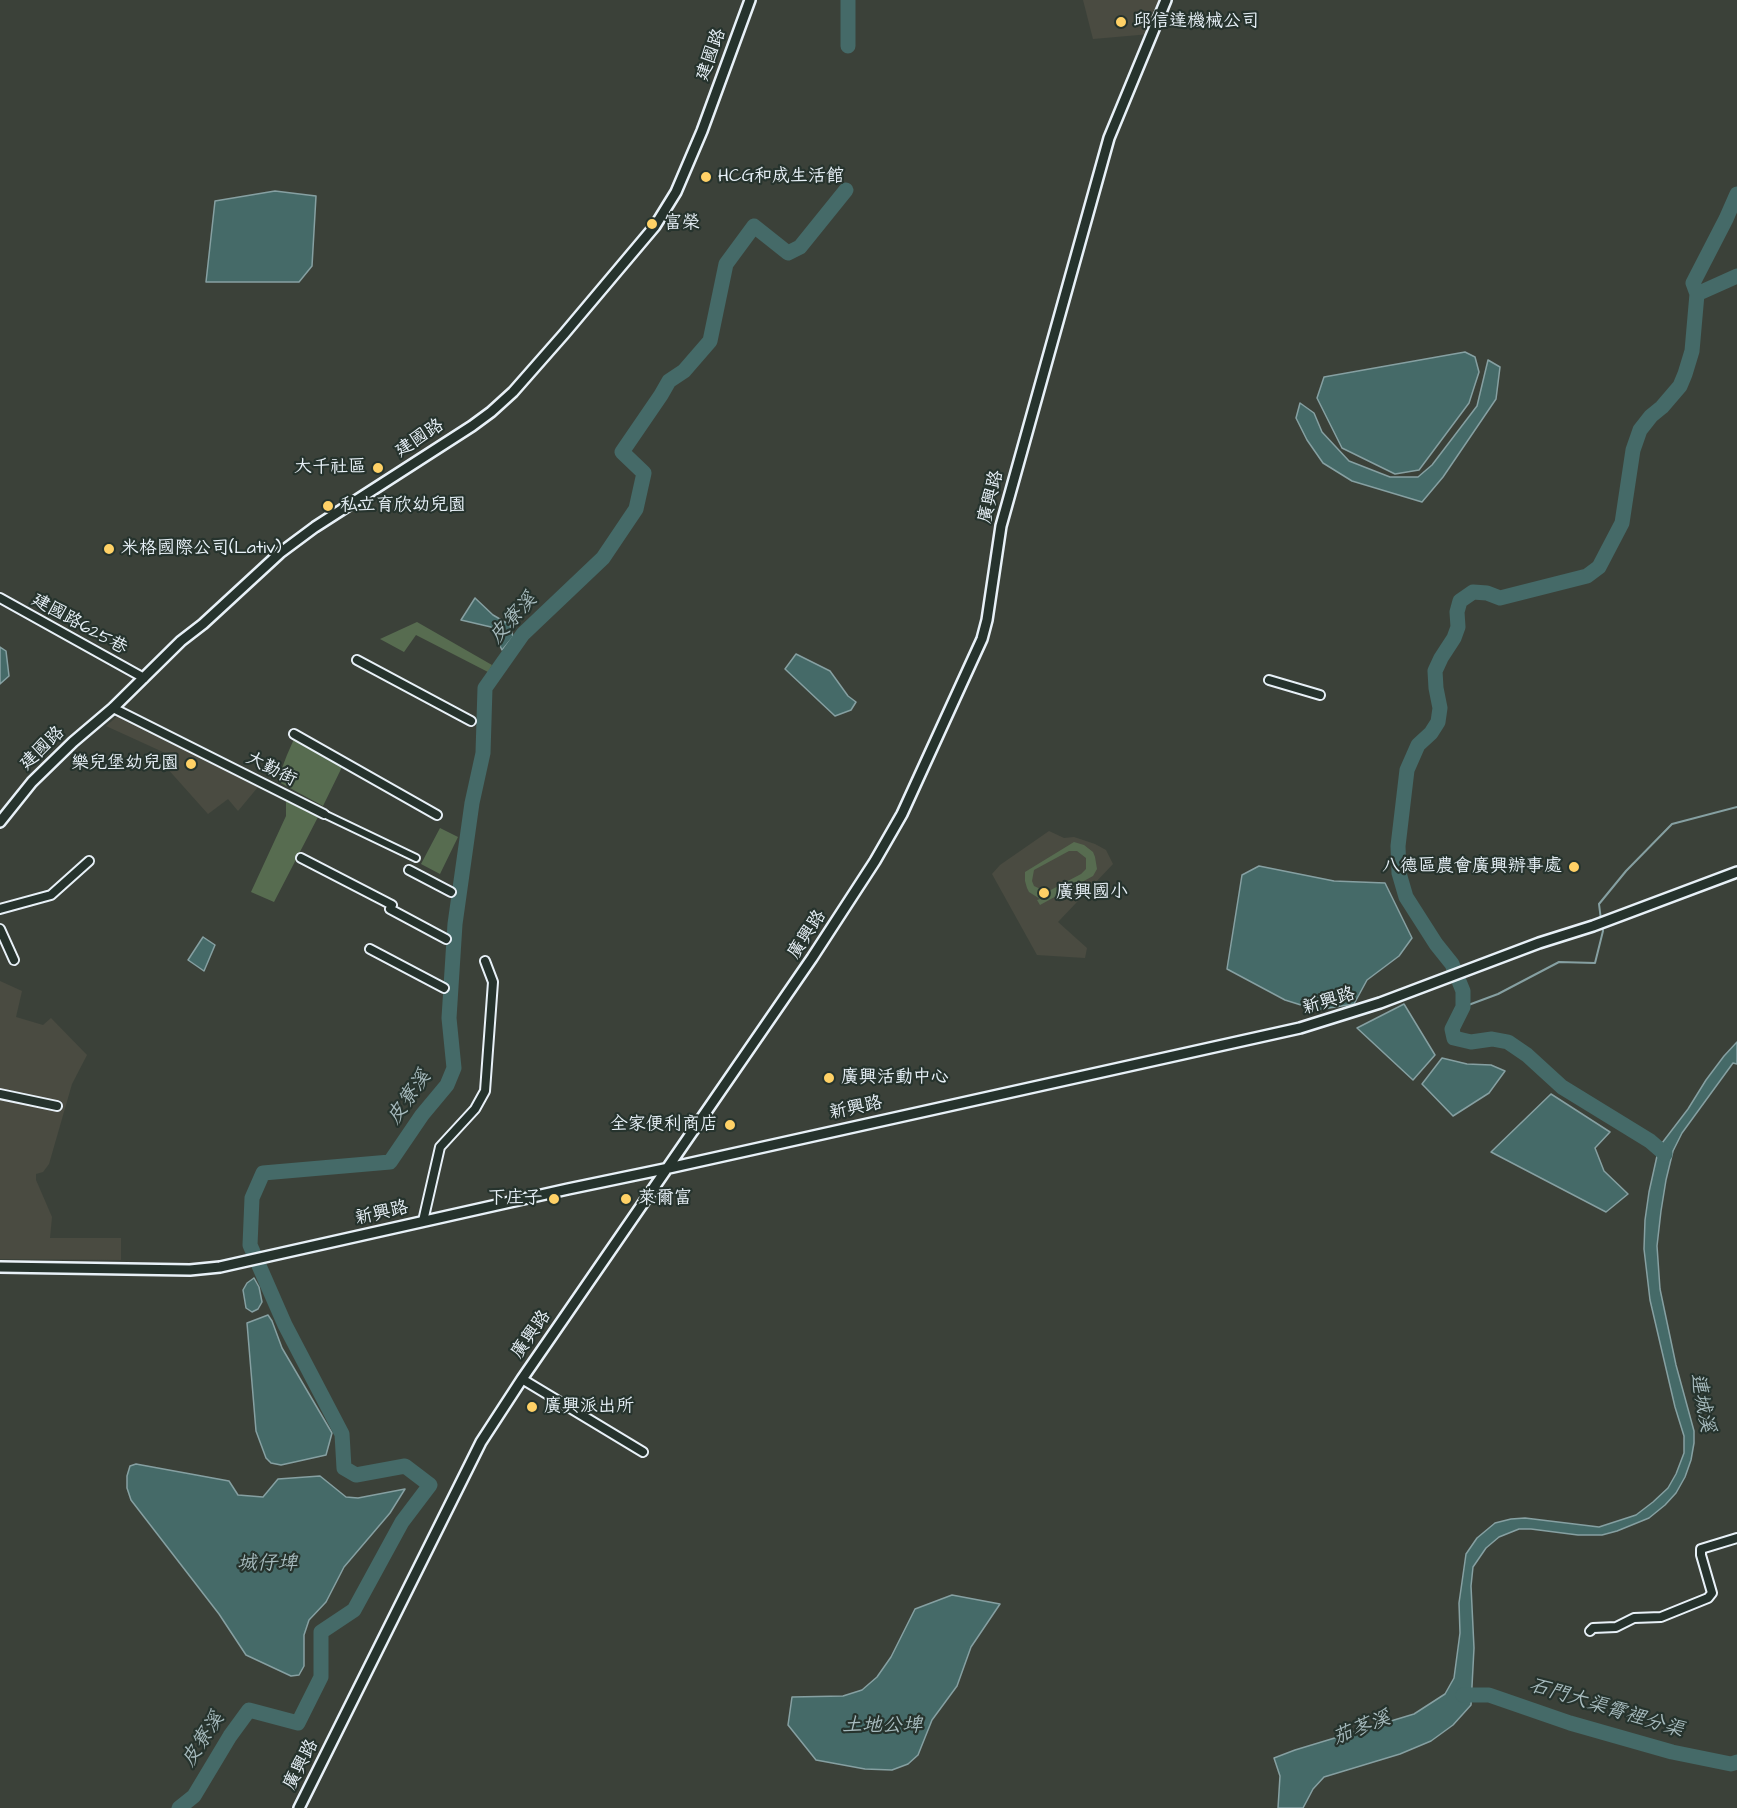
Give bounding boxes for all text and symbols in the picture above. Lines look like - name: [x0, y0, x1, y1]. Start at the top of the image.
- place label: 邱信達機械公司: [1133, 11, 1259, 33]
- marker: 邱信達機械公司: [1114, 15, 1128, 29]
- street label: 建國路: [693, 26, 731, 84]
- place label: HCG和成生活館: [718, 166, 844, 188]
- marker: HCG和成生活館: [699, 170, 713, 184]
- place label: 富榮: [664, 213, 700, 235]
- marker: 富榮: [645, 217, 659, 231]
- street label: 建國路: [391, 415, 449, 463]
- place label: 大千社區: [294, 457, 366, 479]
- marker: 大千社區: [371, 461, 385, 475]
- street label: 廣興路: [975, 468, 1009, 526]
- place label: 私立育欣幼兒園: [340, 495, 466, 517]
- marker: 私立育欣幼兒園: [321, 499, 335, 513]
- place label: 米格國際公司(Lativ): [121, 538, 282, 560]
- marker: 米格國際公司(Lativ): [102, 542, 116, 556]
- water label: 皮寮溪: [485, 589, 543, 649]
- street label: 建國路625巷: [27, 590, 131, 660]
- street label: 建國路: [16, 722, 70, 776]
- street label: 大勤街: [242, 748, 300, 792]
- place label: 樂兒堡幼兒園: [71, 753, 179, 775]
- marker: 樂兒堡幼兒園: [184, 757, 198, 771]
- place label: 八德區農會廣興辦事處: [1382, 856, 1562, 878]
- marker: 八德區農會廣興辦事處: [1567, 860, 1581, 874]
- place label: 廣興國小: [1056, 882, 1128, 904]
- marker: 廣興國小: [1037, 886, 1051, 900]
- street label: 廣興路: [784, 906, 832, 964]
- street label: 新興路: [1300, 984, 1358, 1020]
- water label: 皮寮溪: [383, 1067, 437, 1129]
- place label: 廣興活動中心: [841, 1067, 949, 1089]
- marker: 廣興活動中心: [822, 1071, 836, 1085]
- street label: 新興路: [827, 1093, 885, 1125]
- place label: 全家便利商店: [610, 1114, 718, 1136]
- marker: 全家便利商店: [723, 1118, 737, 1132]
- place label: 下庄子: [488, 1188, 542, 1210]
- place label: 萊爾富: [638, 1188, 692, 1210]
- marker: 下庄子: [547, 1192, 561, 1206]
- marker: 萊爾富: [619, 1192, 633, 1206]
- street label: 新興路: [353, 1197, 411, 1231]
- street label: 廣興路: [508, 1307, 556, 1363]
- water label: 連城溪: [1683, 1371, 1719, 1435]
- place label: 廣興派出所: [544, 1396, 634, 1418]
- marker: 廣興派出所: [525, 1400, 539, 1414]
- water label: 城仔埤: [237, 1553, 297, 1577]
- water label: 石門大渠霄裡分渠: [1526, 1674, 1686, 1744]
- water label: 茄苳溪: [1330, 1707, 1394, 1751]
- water label: 皮寮溪: [178, 1708, 230, 1772]
- water label: 土地公埤: [842, 1715, 922, 1739]
- street label: 廣興路: [280, 1736, 324, 1794]

